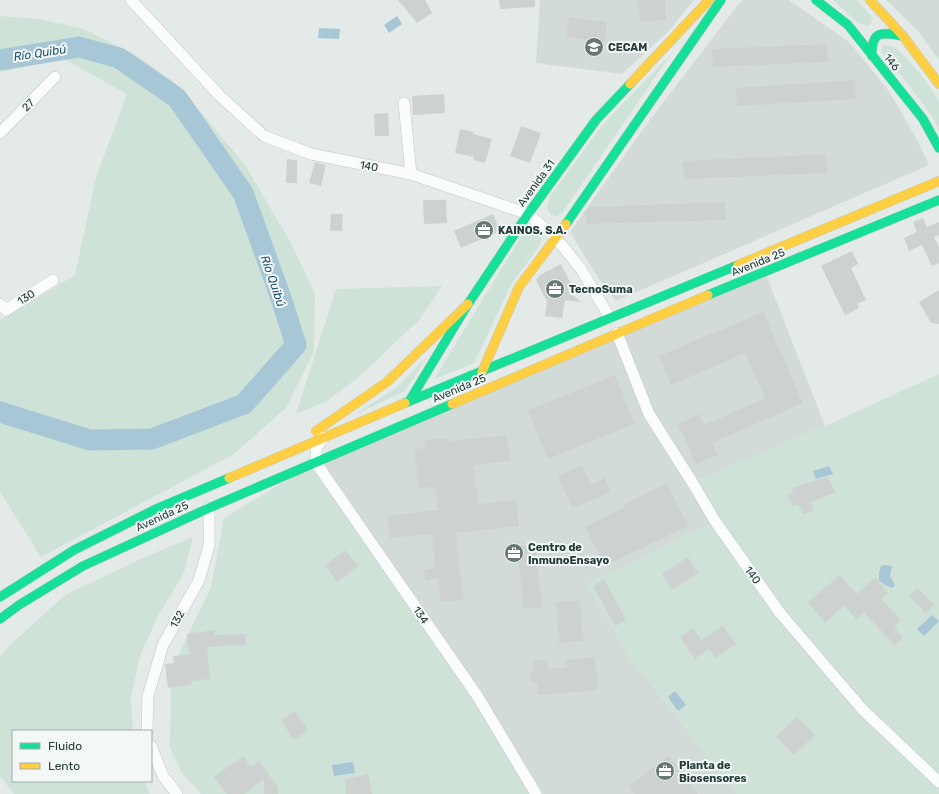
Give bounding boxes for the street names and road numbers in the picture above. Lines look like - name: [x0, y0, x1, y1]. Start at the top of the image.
- street label: 146: [881, 51, 903, 74]
- street label: 27: [19, 96, 37, 114]
- street label: Avenida 31: [515, 157, 558, 209]
- street label: 140: [359, 158, 379, 175]
- street label: Avenida 25: [729, 246, 787, 279]
- street label: 130: [15, 287, 37, 308]
- street label: Avenida 25: [431, 371, 488, 406]
- street label: Avenida 25: [134, 498, 191, 534]
- street label: 140: [742, 564, 763, 587]
- street label: 134: [410, 604, 431, 627]
- street label: 132: [167, 608, 187, 630]

